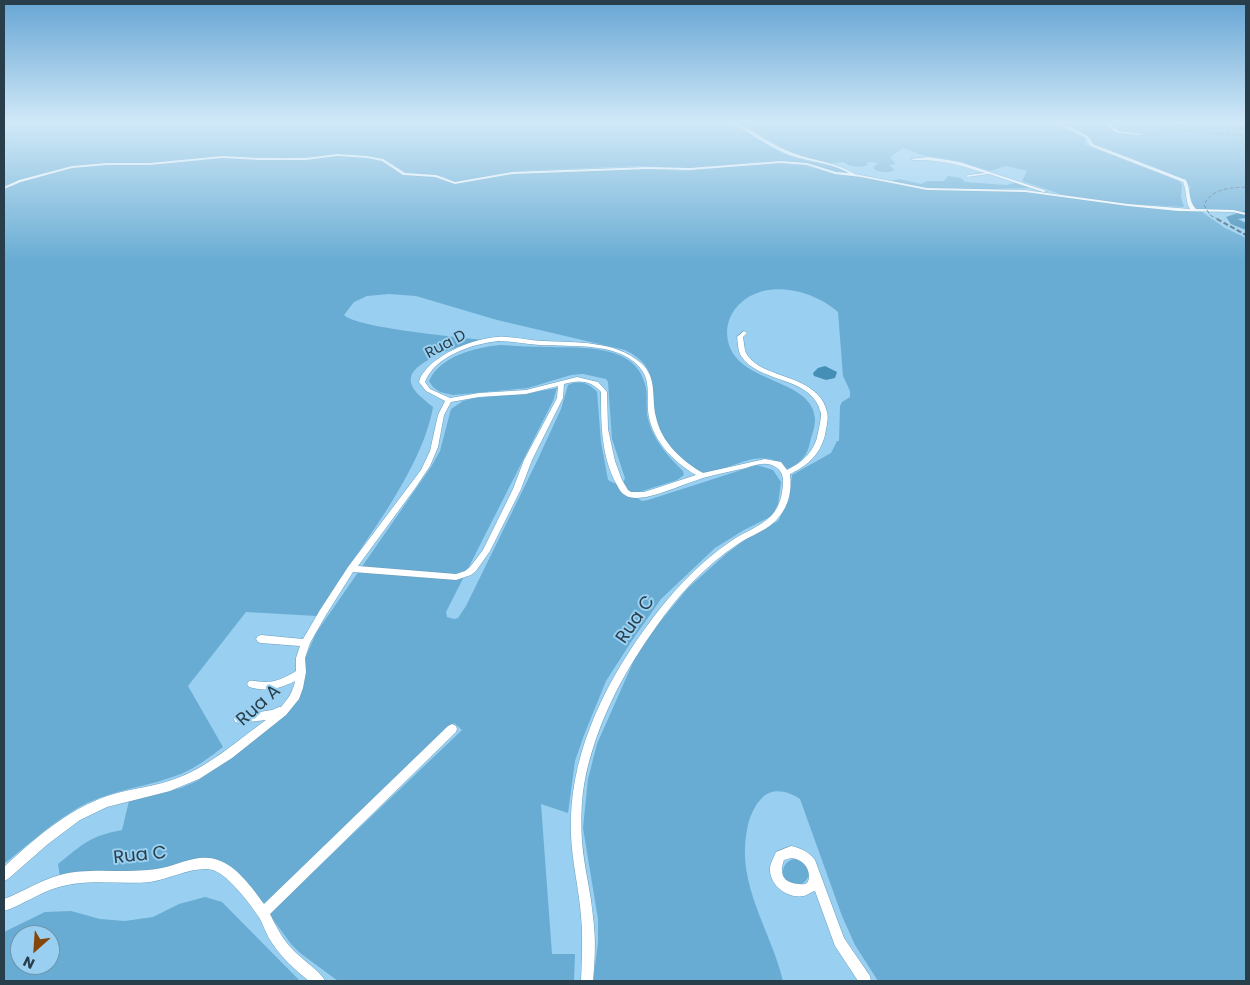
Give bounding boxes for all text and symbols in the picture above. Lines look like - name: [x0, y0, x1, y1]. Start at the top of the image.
- street label: Rua D: [423, 327, 469, 363]
- street label: Rua C: [612, 592, 660, 648]
- street label: Rua A: [233, 681, 285, 731]
- street label: Rua C: [112, 842, 168, 870]
- north arrow: [10, 925, 60, 975]
- text: N: [20, 951, 38, 974]

